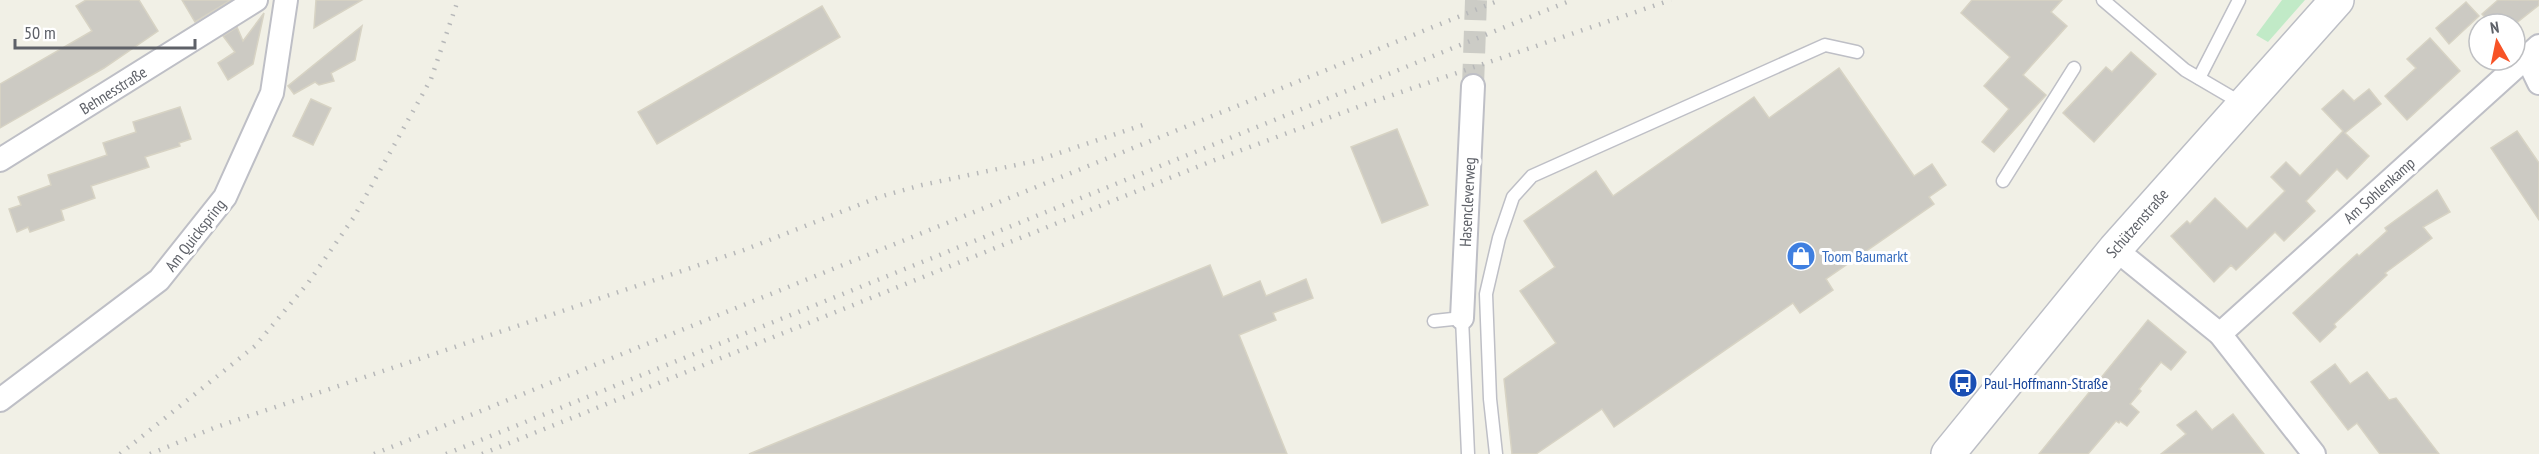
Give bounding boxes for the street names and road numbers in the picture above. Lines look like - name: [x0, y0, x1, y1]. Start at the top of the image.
- street label: Behnesstraße: [76, 62, 150, 118]
- street label: Am Sohlenkamp: [2339, 153, 2419, 227]
- street label: Hasencleverweg: [1455, 157, 1479, 247]
- street label: Schützenstraße: [2102, 184, 2172, 262]
- street label: Am Quickspring: [160, 195, 230, 275]

